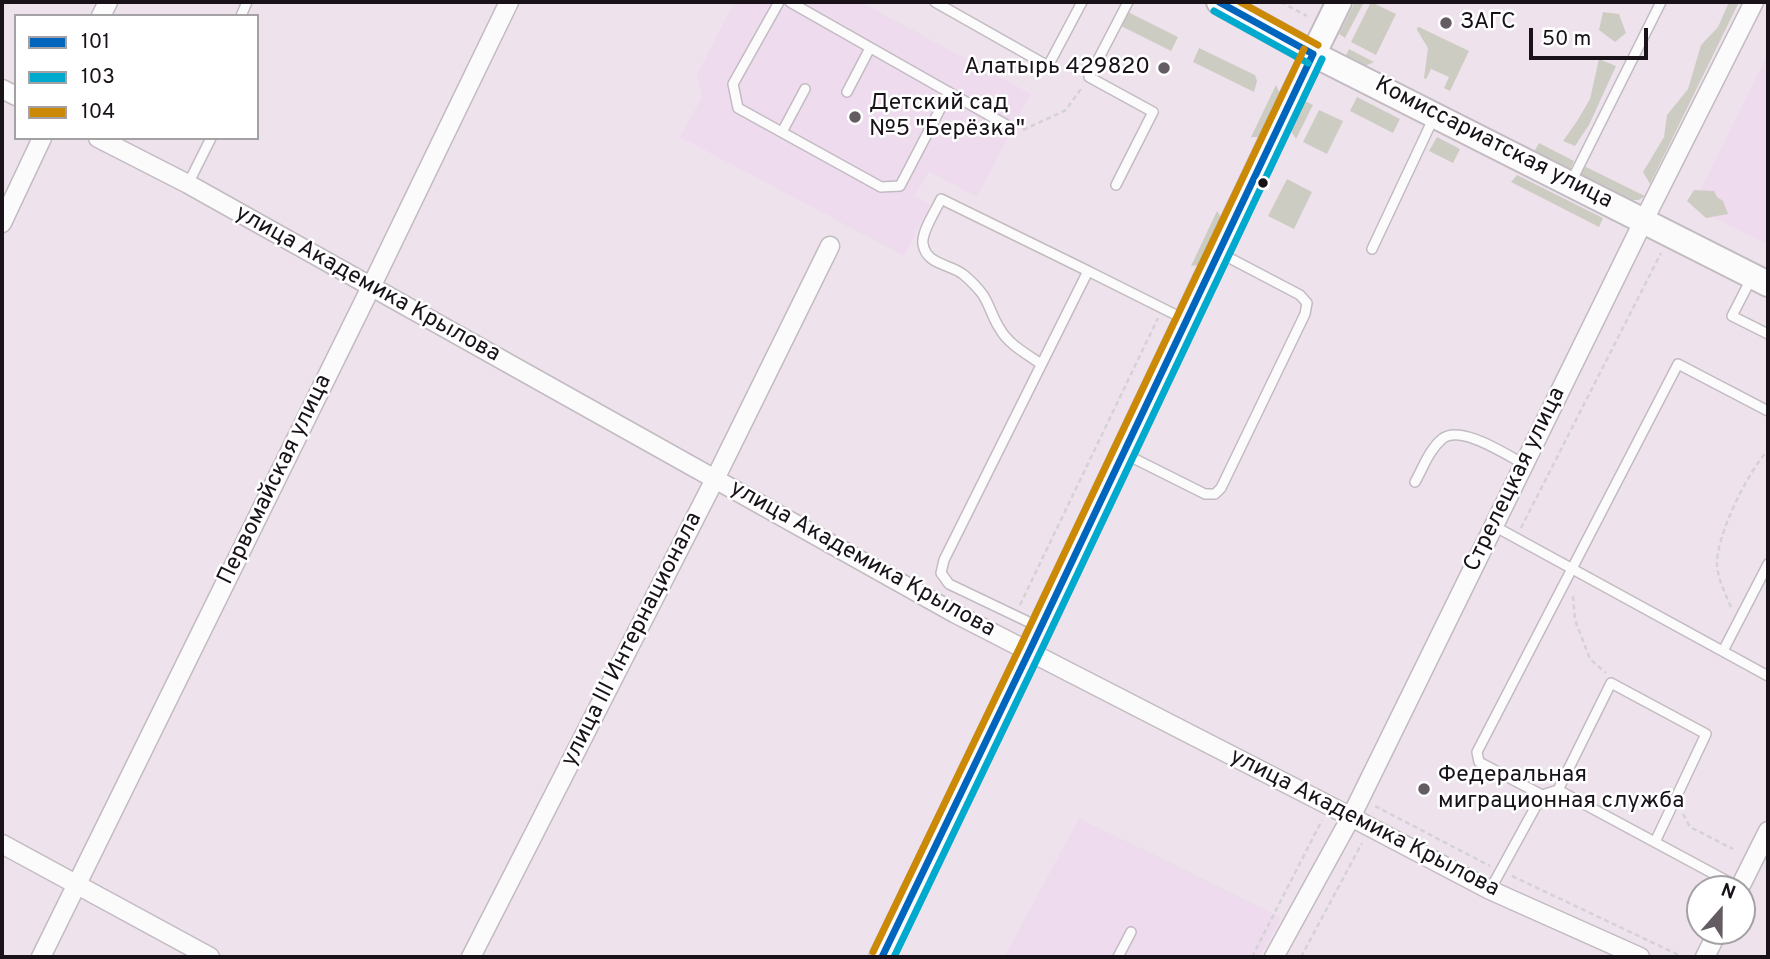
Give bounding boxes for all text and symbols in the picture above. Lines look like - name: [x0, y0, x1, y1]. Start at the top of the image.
- place label: ЗАГС: [1460, 9, 1516, 37]
- legend: [14, 14, 259, 140]
- scale bar: [1532, 14, 1651, 58]
- marker: ЗАГС: [1438, 15, 1454, 31]
- text: 50 m: [1542, 26, 1591, 53]
- text: 101: [81, 29, 110, 56]
- place label: Алатырь 429820: [964, 54, 1150, 82]
- marker: Алатырь 429820: [1156, 60, 1172, 76]
- text: 103: [81, 64, 115, 91]
- street label: Комиссариатская улица: [1370, 72, 1616, 216]
- place label: Детский сад №5 "Берёзка": [869, 90, 1025, 144]
- text: 104: [81, 99, 115, 126]
- marker: Детский сад №5 "Берёзка": [847, 109, 863, 125]
- unlabelled marker: [1256, 176, 1270, 190]
- street label: улица Академика Крылова: [230, 200, 504, 370]
- street label: Первомайская улица: [213, 370, 339, 590]
- street label: Стрелецкая улица: [1459, 383, 1573, 577]
- street label: улица Академика Крылова: [725, 475, 999, 645]
- street label: улица III Интернационала: [557, 508, 709, 772]
- street label: улица Академика Крылова: [1225, 744, 1503, 904]
- place label: Федеральная миграционная служба: [1438, 762, 1684, 816]
- marker: Федеральная миграционная служба: [1416, 781, 1432, 797]
- north arrow: [1686, 875, 1756, 945]
- text: N: [1717, 879, 1738, 906]

